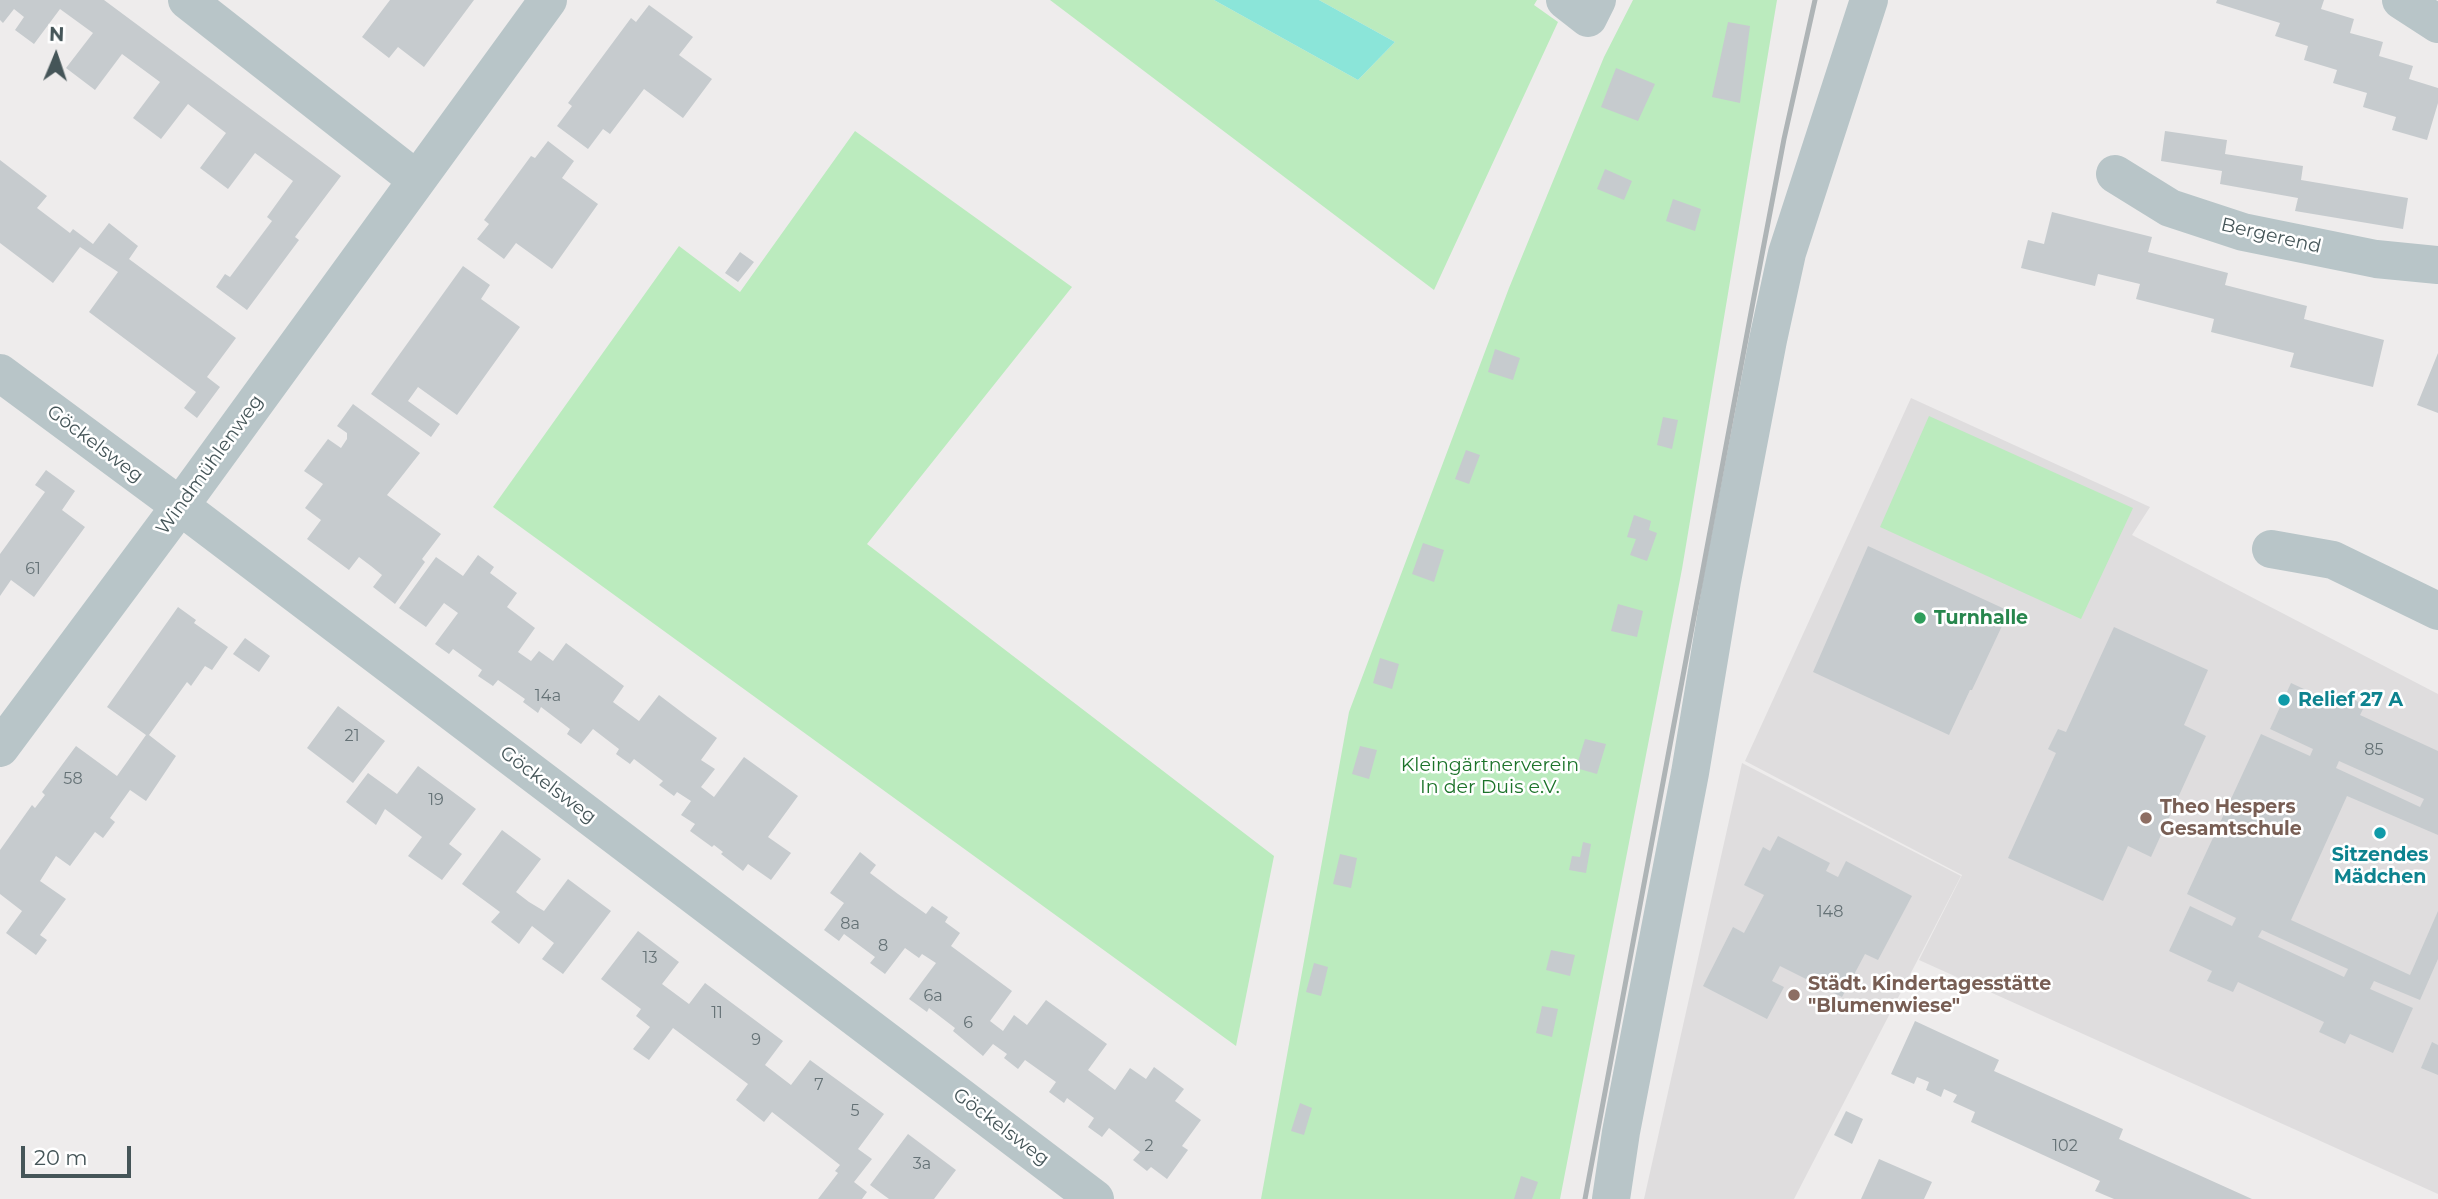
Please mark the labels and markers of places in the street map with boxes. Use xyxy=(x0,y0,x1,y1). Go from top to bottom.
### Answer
place label: Turnhalle xyxy=(1934,607,2028,629)
marker: Turnhalle xyxy=(1912,610,1928,626)
place label: Relief 27 A xyxy=(2298,689,2403,711)
marker: Relief 27 A xyxy=(2276,692,2292,708)
place label: Theo Hespers Gesamtschule xyxy=(2160,796,2302,840)
marker: Theo Hespers Gesamtschule xyxy=(2138,810,2154,826)
marker: Sitzendes Mädchen xyxy=(2372,825,2388,841)
place label: Sitzendes Mädchen xyxy=(2332,844,2428,888)
place label: Städt. Kindertagesstätte "Blumenwiese" xyxy=(1808,973,2051,1017)
marker: Städt. Kindertagesstätte "Blumenwiese" xyxy=(1786,987,1802,1003)

